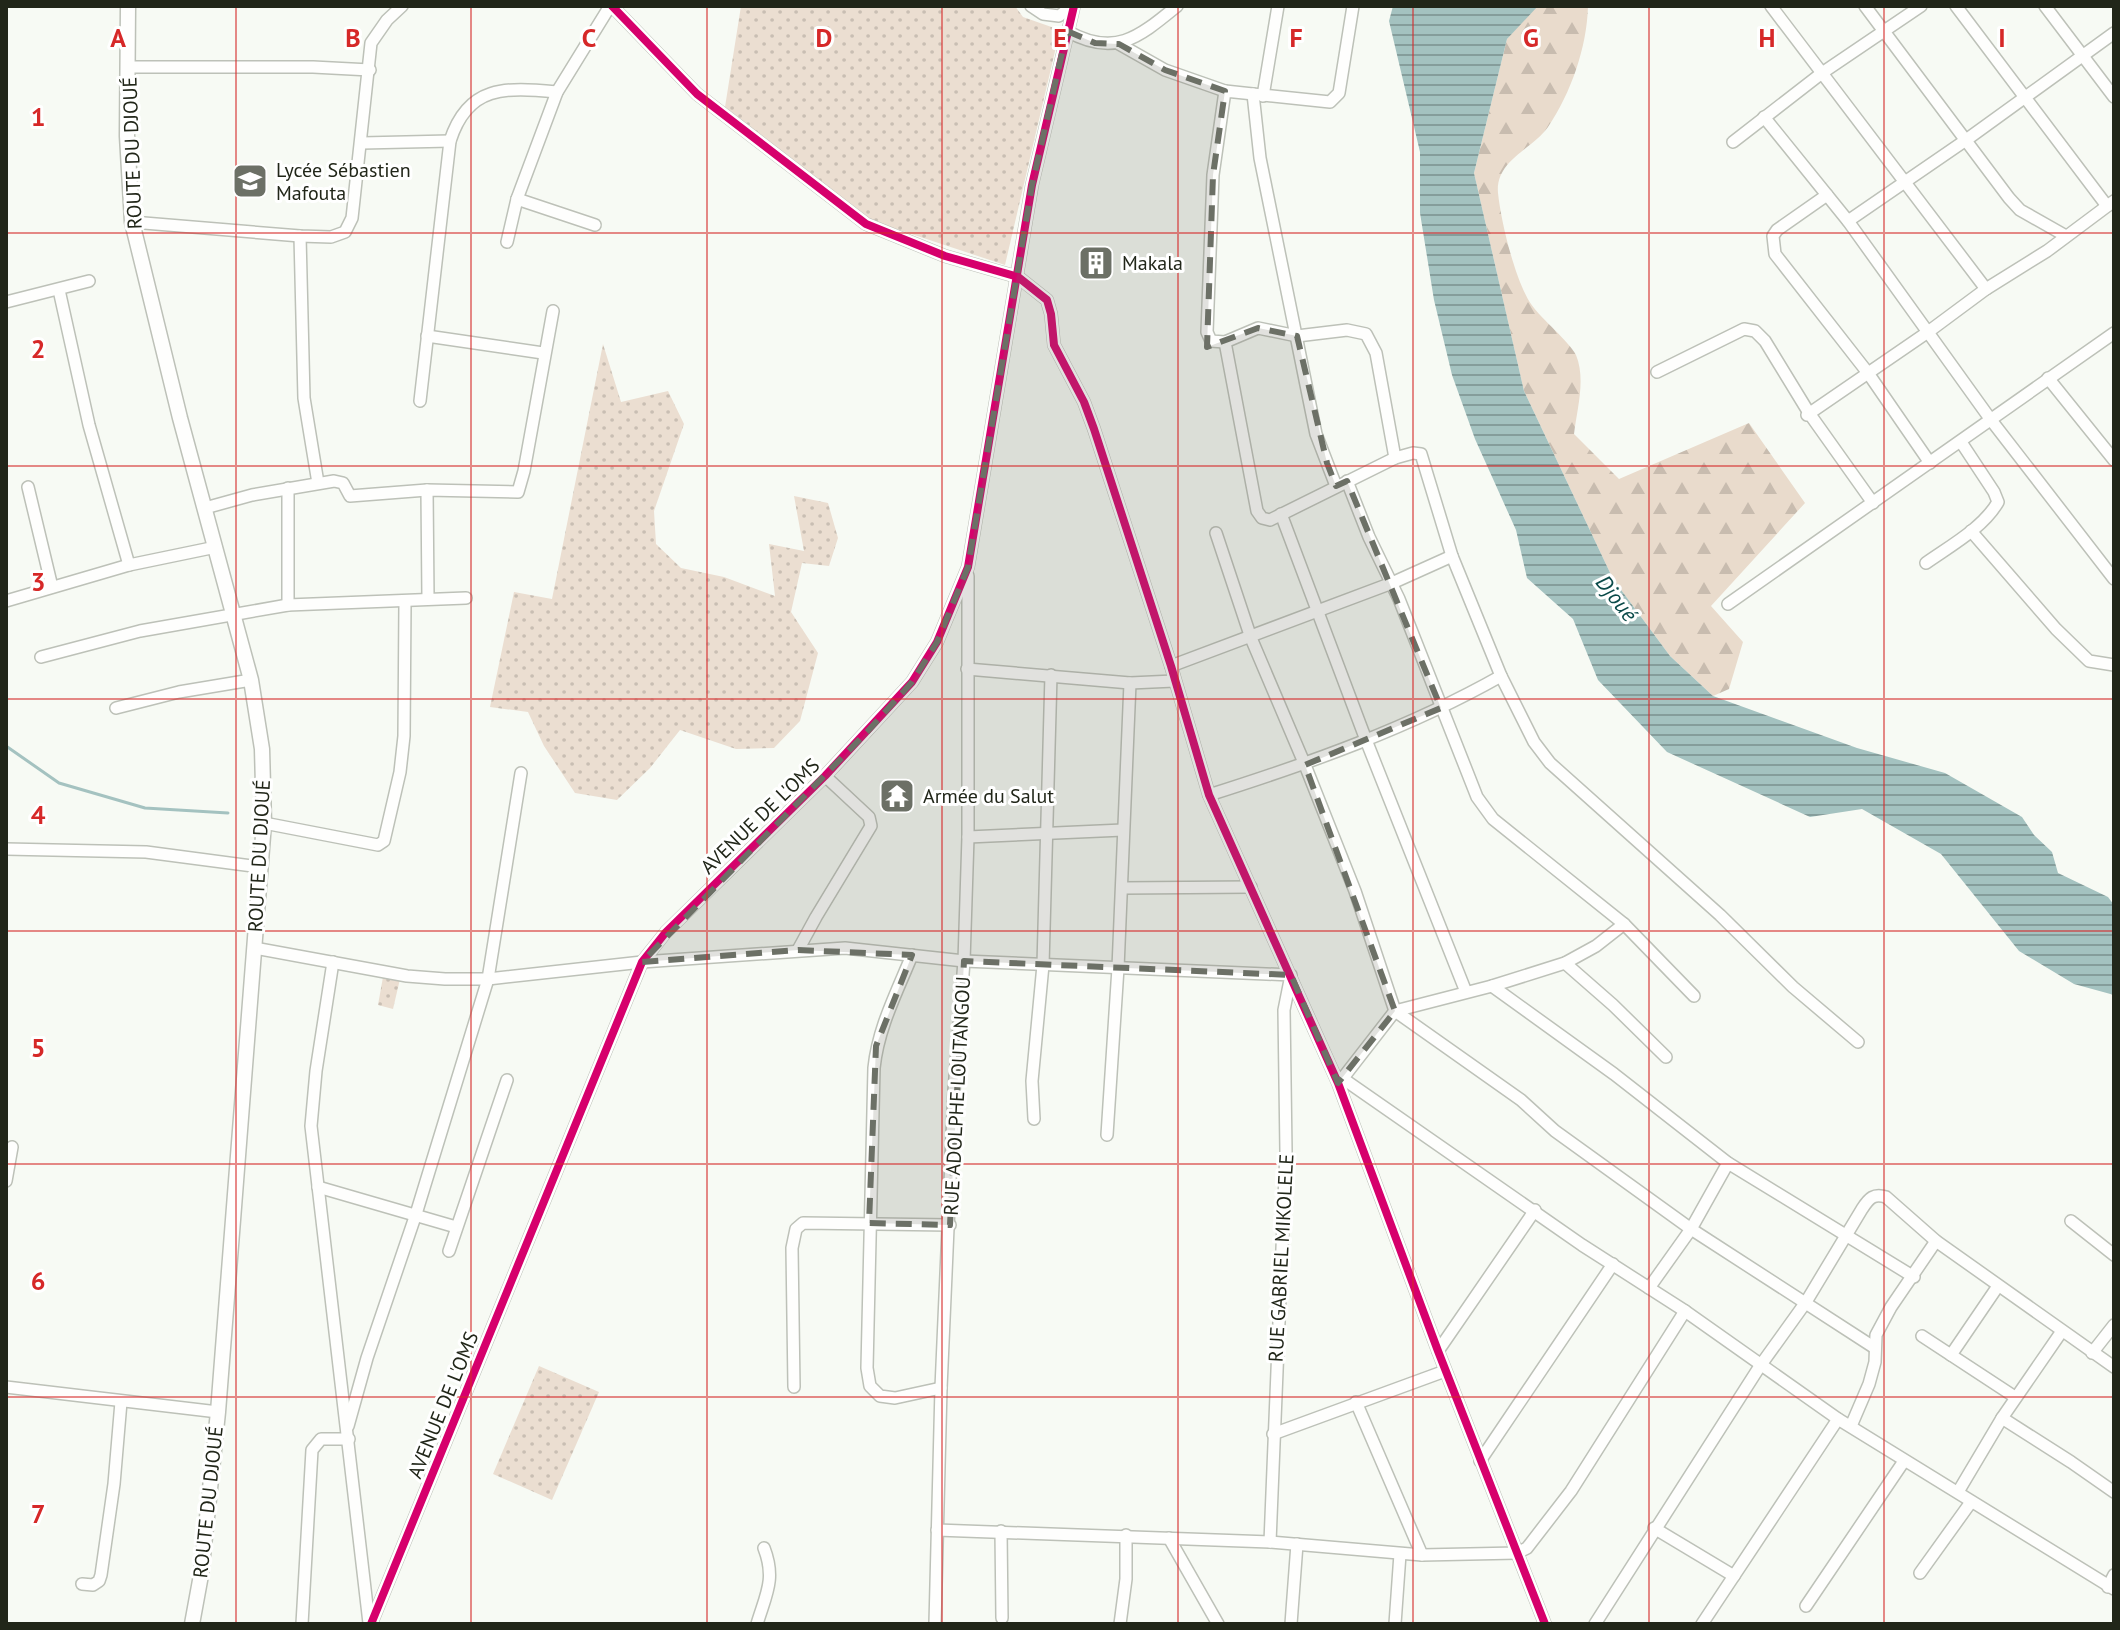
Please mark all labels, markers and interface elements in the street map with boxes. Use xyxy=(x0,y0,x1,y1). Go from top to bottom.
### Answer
text: A xyxy=(110,21,126,54)
text: B xyxy=(345,21,361,54)
text: C xyxy=(582,21,596,54)
text: D xyxy=(816,21,832,54)
text: E xyxy=(1053,21,1067,54)
text: F xyxy=(1289,21,1303,54)
text: G xyxy=(1523,21,1539,54)
text: H xyxy=(1759,21,1775,54)
text: I xyxy=(1998,21,2006,54)
street label: ROUTE DU DJOUÉ xyxy=(116,76,148,230)
text: 1 xyxy=(31,100,45,133)
place label: Lycée Sébastien Mafouta xyxy=(276,157,411,206)
school or university icon: Lycée Sébastien Mafouta xyxy=(231,162,269,200)
building icon: Makala xyxy=(1077,244,1115,282)
place label: Makala xyxy=(1122,250,1183,276)
text: 2 xyxy=(31,332,45,365)
text: 3 xyxy=(31,565,45,598)
water label: Djoué xyxy=(1590,569,1644,628)
street label: AVENUE DE L'OMS xyxy=(695,752,825,880)
temple icon: Armée du Salut xyxy=(878,777,916,815)
street label: ROUTE DU DJOUÉ xyxy=(242,779,276,933)
place label: Armée du Salut xyxy=(923,783,1054,809)
text: 4 xyxy=(31,798,46,831)
street label: RUE ADOLPHE LOUTANGOU xyxy=(938,976,976,1216)
text: 5 xyxy=(31,1031,45,1064)
street label: RUE GABRIEL MIKOLELE xyxy=(1263,1153,1299,1363)
text: 6 xyxy=(31,1264,45,1297)
street label: AVENUE DE L'OMS xyxy=(402,1328,484,1482)
street label: ROUTE DU DJOUÉ xyxy=(187,1425,229,1579)
text: 7 xyxy=(31,1497,45,1530)

